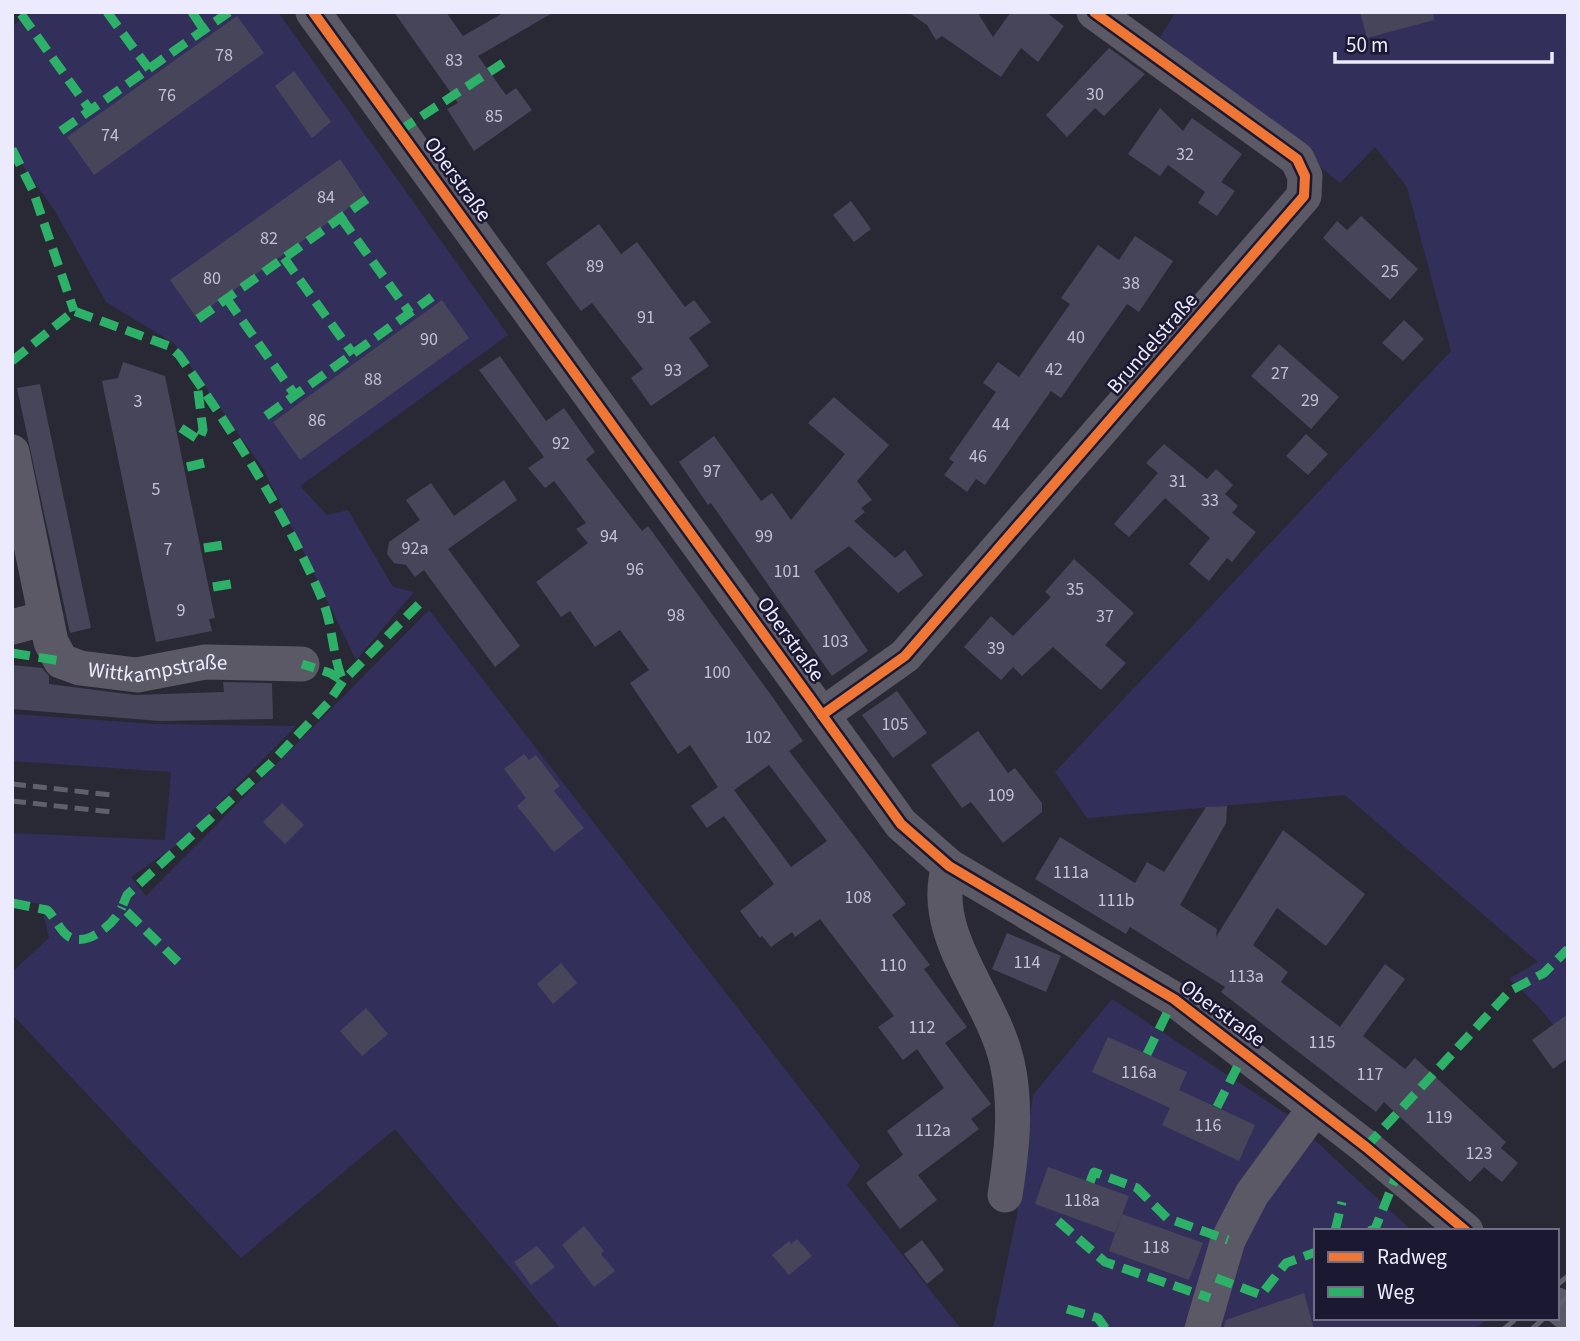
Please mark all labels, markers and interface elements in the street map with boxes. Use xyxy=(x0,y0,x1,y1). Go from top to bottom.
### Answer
scale bar xyxy=(1335,21,1552,65)
text: 50 m xyxy=(1346,30,1388,60)
house number: 78 xyxy=(215,43,233,68)
house number: 83 xyxy=(445,48,463,73)
house number: 30 xyxy=(1086,82,1104,107)
house number: 76 xyxy=(158,83,176,108)
house number: 85 xyxy=(485,104,503,129)
house number: 74 xyxy=(101,123,119,148)
street label: Oberstraße xyxy=(417,130,499,228)
house number: 32 xyxy=(1176,142,1194,167)
house number: 84 xyxy=(317,185,335,210)
house number: 82 xyxy=(260,226,278,251)
house number: 89 xyxy=(586,254,604,279)
house number: 25 xyxy=(1381,259,1399,284)
house number: 80 xyxy=(203,266,221,291)
house number: 38 xyxy=(1122,271,1140,296)
street label: Brundelstraße xyxy=(1100,286,1204,400)
house number: 91 xyxy=(637,305,655,330)
house number: 40 xyxy=(1067,325,1085,350)
house number: 90 xyxy=(420,327,438,352)
house number: 42 xyxy=(1045,357,1063,382)
house number: 93 xyxy=(664,358,682,383)
house number: 27 xyxy=(1271,361,1289,386)
house number: 88 xyxy=(364,367,382,392)
house number: 29 xyxy=(1301,388,1319,413)
house number: 3 xyxy=(134,389,143,414)
house number: 86 xyxy=(308,408,326,433)
house number: 44 xyxy=(992,412,1010,437)
house number: 92 xyxy=(552,431,570,456)
house number: 46 xyxy=(969,444,987,469)
house number: 97 xyxy=(703,459,721,484)
house number: 31 xyxy=(1169,469,1187,494)
house number: 5 xyxy=(152,477,161,502)
house number: 33 xyxy=(1201,488,1219,513)
house number: 94 xyxy=(600,524,618,549)
house number: 99 xyxy=(755,524,773,549)
house number: 92a xyxy=(402,536,428,561)
house number: 7 xyxy=(164,537,173,562)
house number: 96 xyxy=(626,557,644,582)
house number: 101 xyxy=(774,559,800,584)
house number: 35 xyxy=(1066,577,1084,602)
street label: Oberstraße xyxy=(750,590,832,688)
house number: 9 xyxy=(177,598,186,623)
house number: 98 xyxy=(667,603,685,628)
house number: 37 xyxy=(1096,604,1114,629)
house number: 103 xyxy=(822,629,848,654)
house number: 39 xyxy=(987,636,1005,661)
street label: Wittkampstraße xyxy=(86,647,228,690)
house number: 100 xyxy=(704,660,730,685)
house number: 105 xyxy=(882,712,908,737)
house number: 102 xyxy=(745,725,771,750)
house number: 109 xyxy=(988,783,1014,808)
house number: 111a xyxy=(1053,860,1089,885)
house number: 108 xyxy=(845,885,871,910)
house number: 111b xyxy=(1098,888,1134,913)
house number: 114 xyxy=(1014,950,1040,975)
house number: 110 xyxy=(880,953,906,978)
house number: 113a xyxy=(1228,964,1264,989)
street label: Oberstraße xyxy=(1174,972,1272,1054)
house number: 112 xyxy=(909,1015,935,1040)
house number: 115 xyxy=(1309,1030,1335,1055)
house number: 116a xyxy=(1121,1060,1157,1085)
house number: 117 xyxy=(1357,1062,1383,1087)
house number: 119 xyxy=(1426,1105,1452,1130)
house number: 116 xyxy=(1195,1113,1221,1138)
house number: 112a xyxy=(915,1118,951,1143)
house number: 123 xyxy=(1466,1141,1492,1166)
house number: 118a xyxy=(1064,1188,1100,1213)
legend xyxy=(1314,1229,1559,1320)
house number: 118 xyxy=(1143,1235,1169,1260)
text: Radweg xyxy=(1377,1242,1447,1272)
text: Weg xyxy=(1377,1277,1415,1307)

